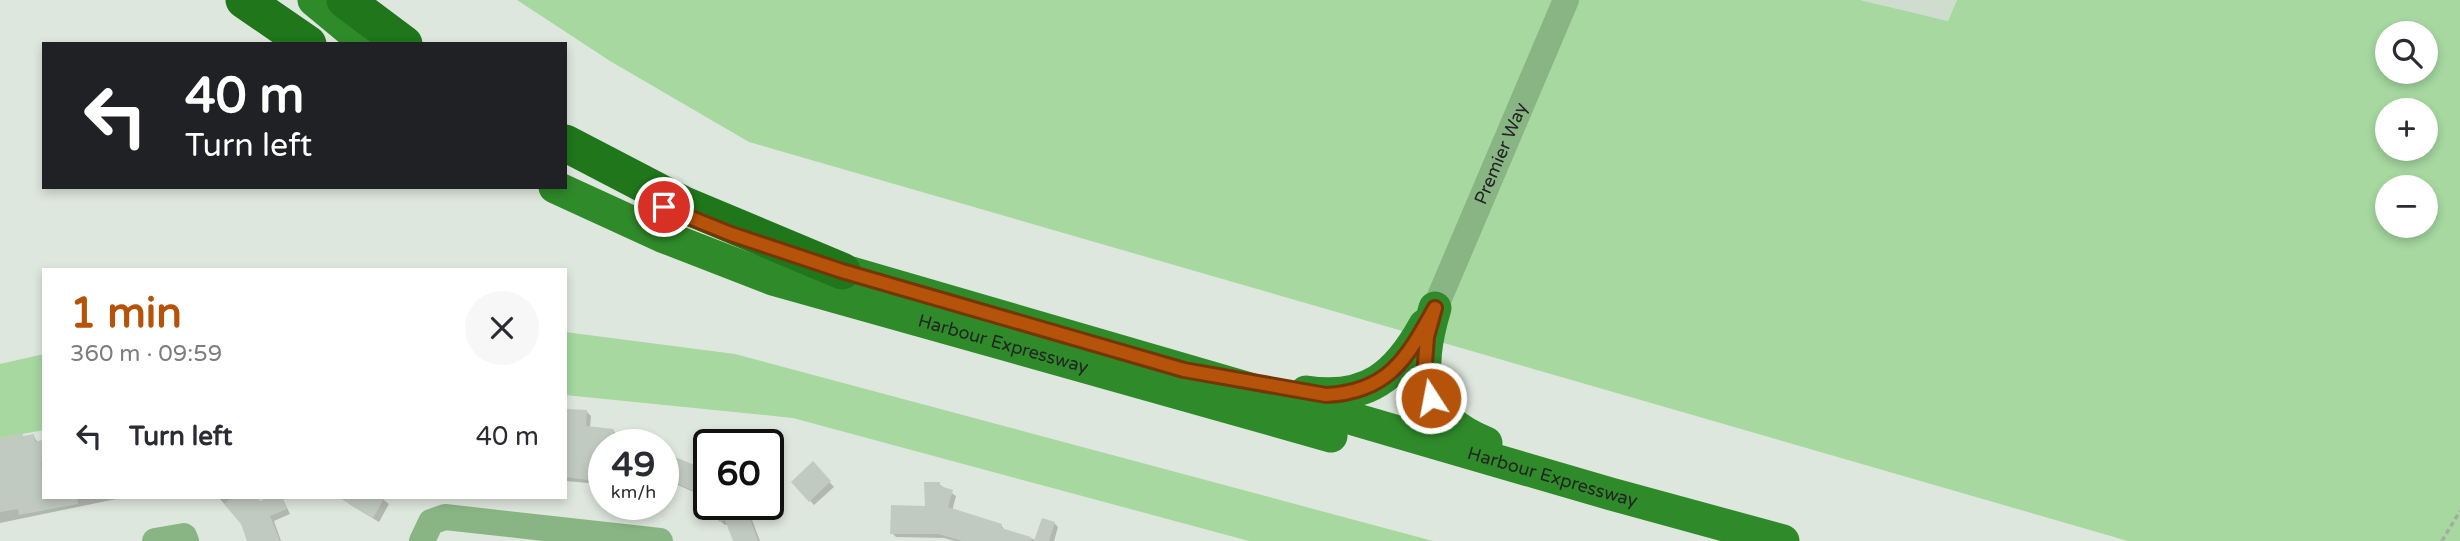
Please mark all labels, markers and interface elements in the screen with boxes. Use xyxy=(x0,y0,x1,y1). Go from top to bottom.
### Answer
map controls xyxy=(2375,21,2438,238)
button: search xyxy=(2375,21,2438,84)
text: 40 m xyxy=(185,67,304,126)
icon: left xyxy=(70,70,161,161)
button: + xyxy=(2375,98,2438,161)
street label: Premier Way xyxy=(1469,99,1532,208)
text: Turn left xyxy=(185,127,312,165)
button: − xyxy=(2375,175,2438,238)
pin xyxy=(634,177,694,237)
icon: arrive xyxy=(645,188,683,226)
text: 1 min xyxy=(70,288,182,339)
button: close xyxy=(465,291,539,365)
street label: Harbour Expressway xyxy=(916,309,1091,378)
text: 360 m · 09:59 xyxy=(70,340,222,368)
position arrow xyxy=(1394,361,1468,435)
icon: left xyxy=(70,417,108,455)
text: Turn left xyxy=(129,421,232,452)
text: 40 m xyxy=(476,421,539,452)
speed limit sign: 60 xyxy=(693,429,784,520)
street label: Harbour Expressway xyxy=(1465,442,1640,512)
text: 49 xyxy=(612,444,655,486)
text: km/h xyxy=(611,481,656,503)

